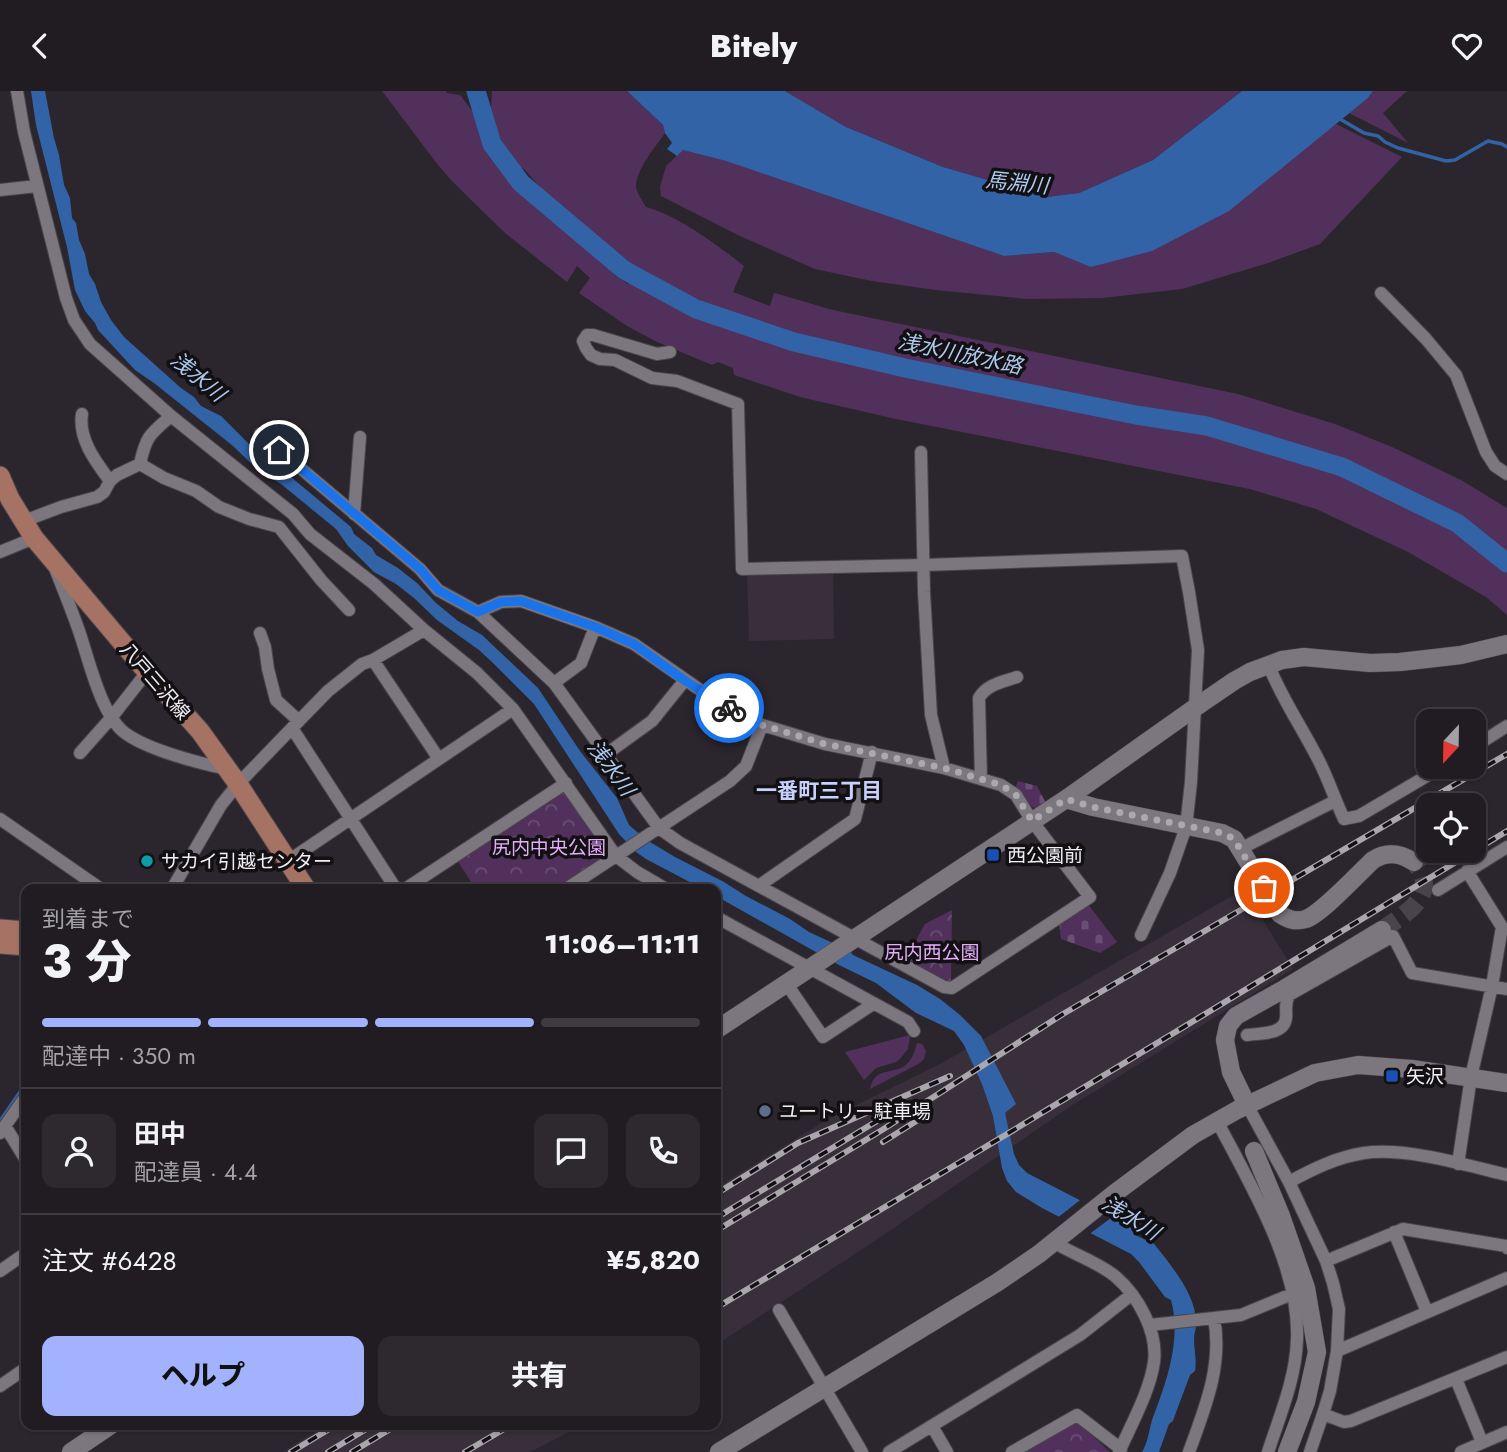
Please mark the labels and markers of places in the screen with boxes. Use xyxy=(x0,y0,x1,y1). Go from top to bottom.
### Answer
pin xyxy=(249,420,309,480)
place label: 西公園前 xyxy=(1007,842,1083,869)
marker: 西公園前 xyxy=(985,847,1001,863)
place label: サカイ引越センター xyxy=(161,848,332,875)
marker: サカイ引越センター xyxy=(139,853,155,869)
pin xyxy=(1234,858,1294,918)
place label: 矢沢 xyxy=(1406,1063,1444,1090)
marker: 矢沢 xyxy=(1384,1068,1400,1084)
place label: ユートリー駐車場 xyxy=(779,1098,931,1125)
marker: ユートリー駐車場 xyxy=(757,1103,773,1119)

